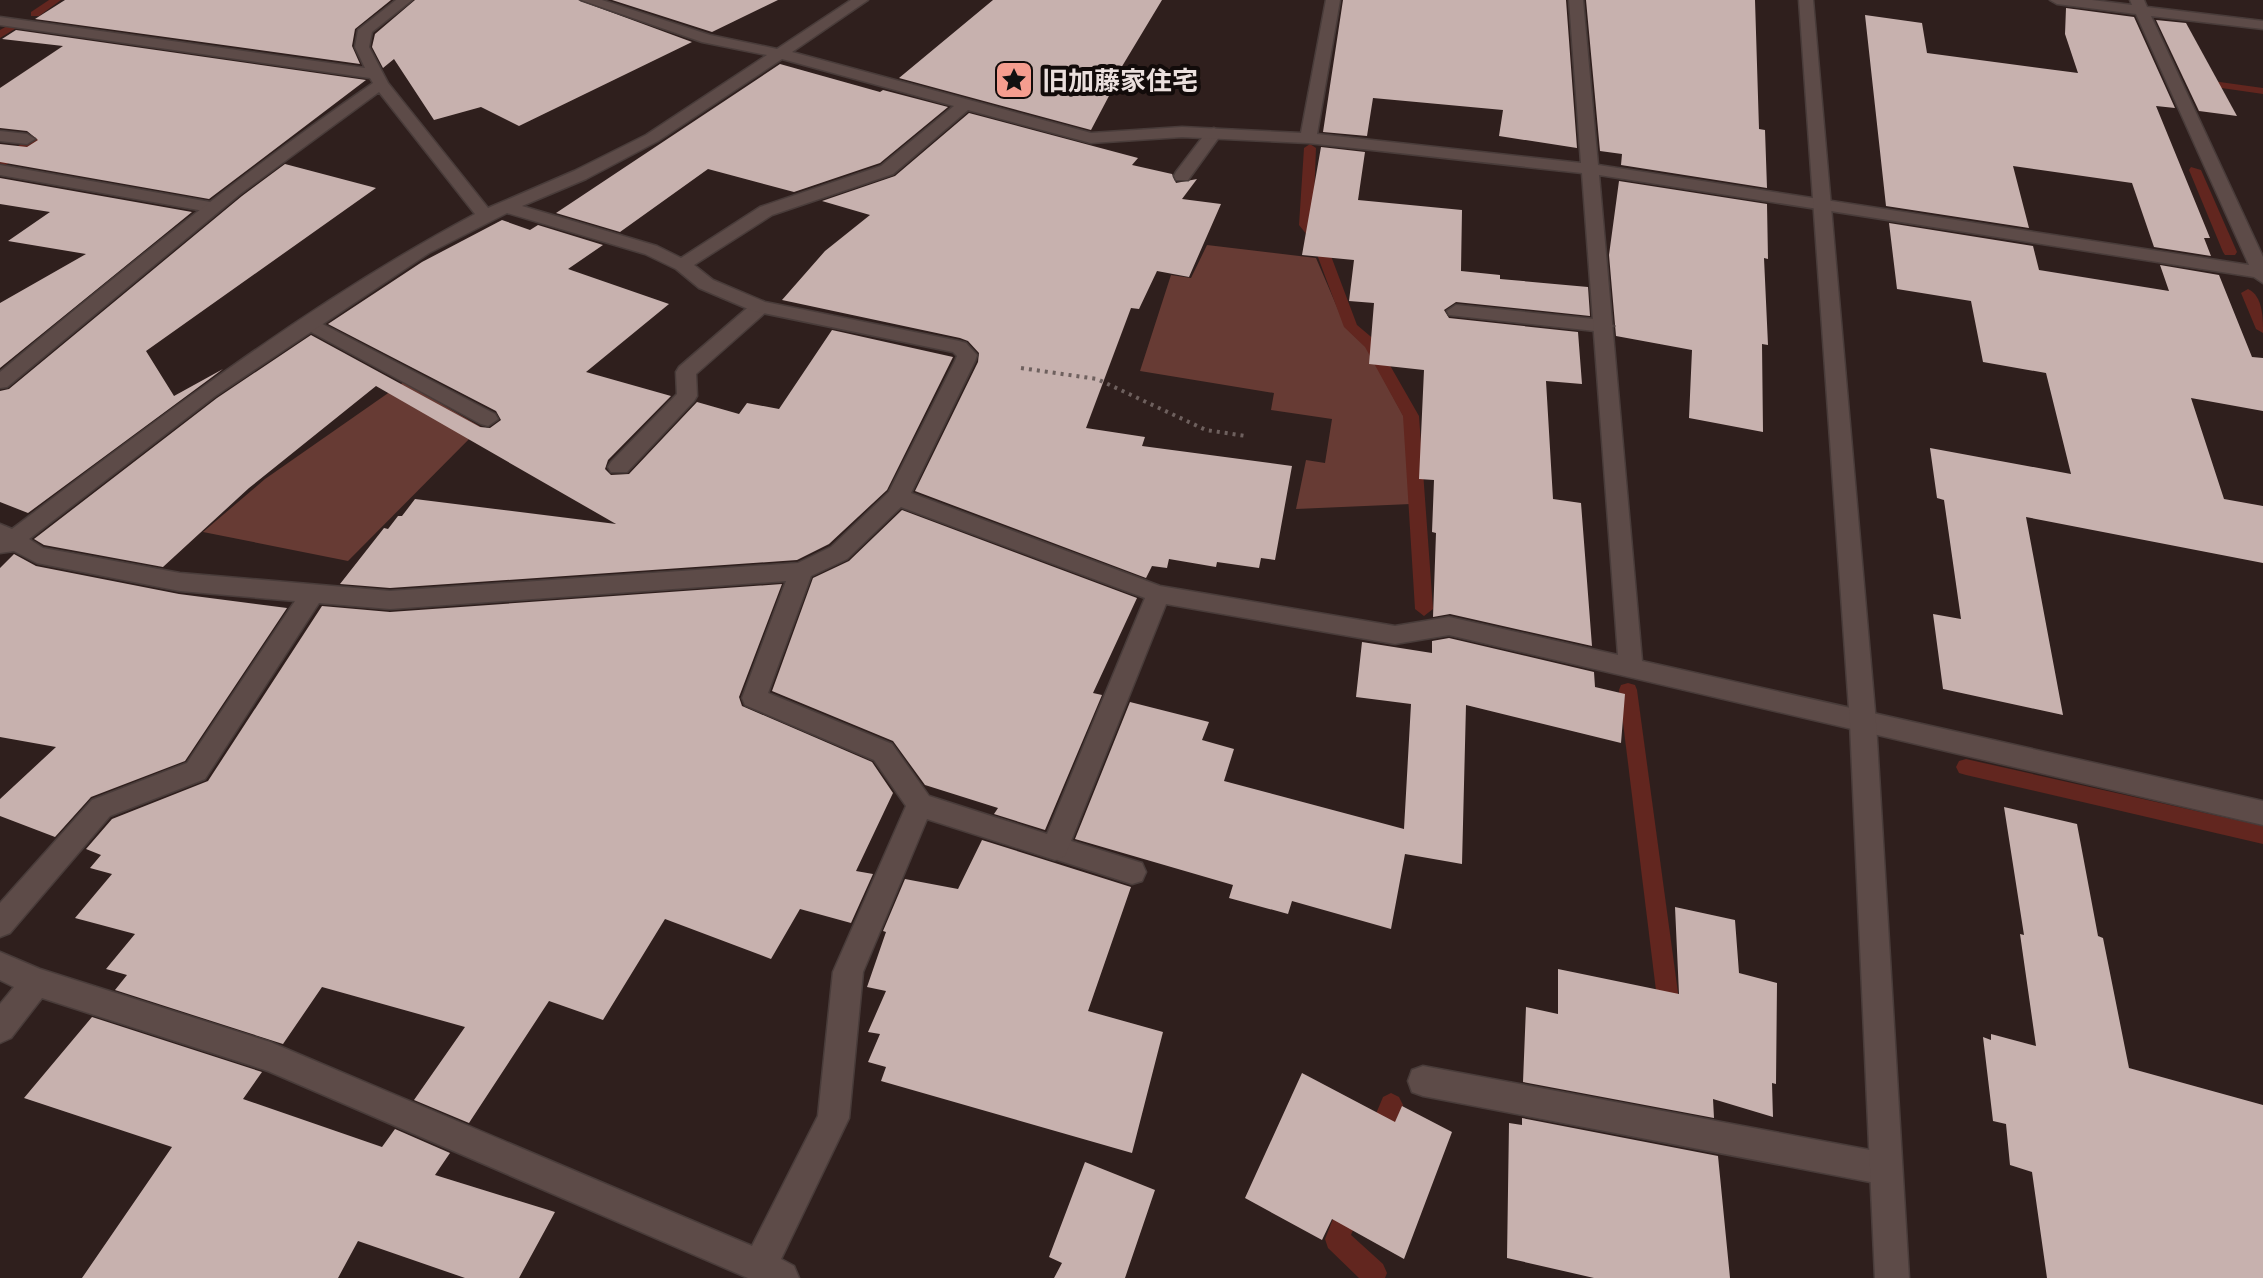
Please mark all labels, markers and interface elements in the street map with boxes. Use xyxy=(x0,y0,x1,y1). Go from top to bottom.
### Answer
place icon: 旧加藤家住宅 xyxy=(993,59,1035,101)
place label: 旧加藤家住宅 xyxy=(1042,64,1198,97)

